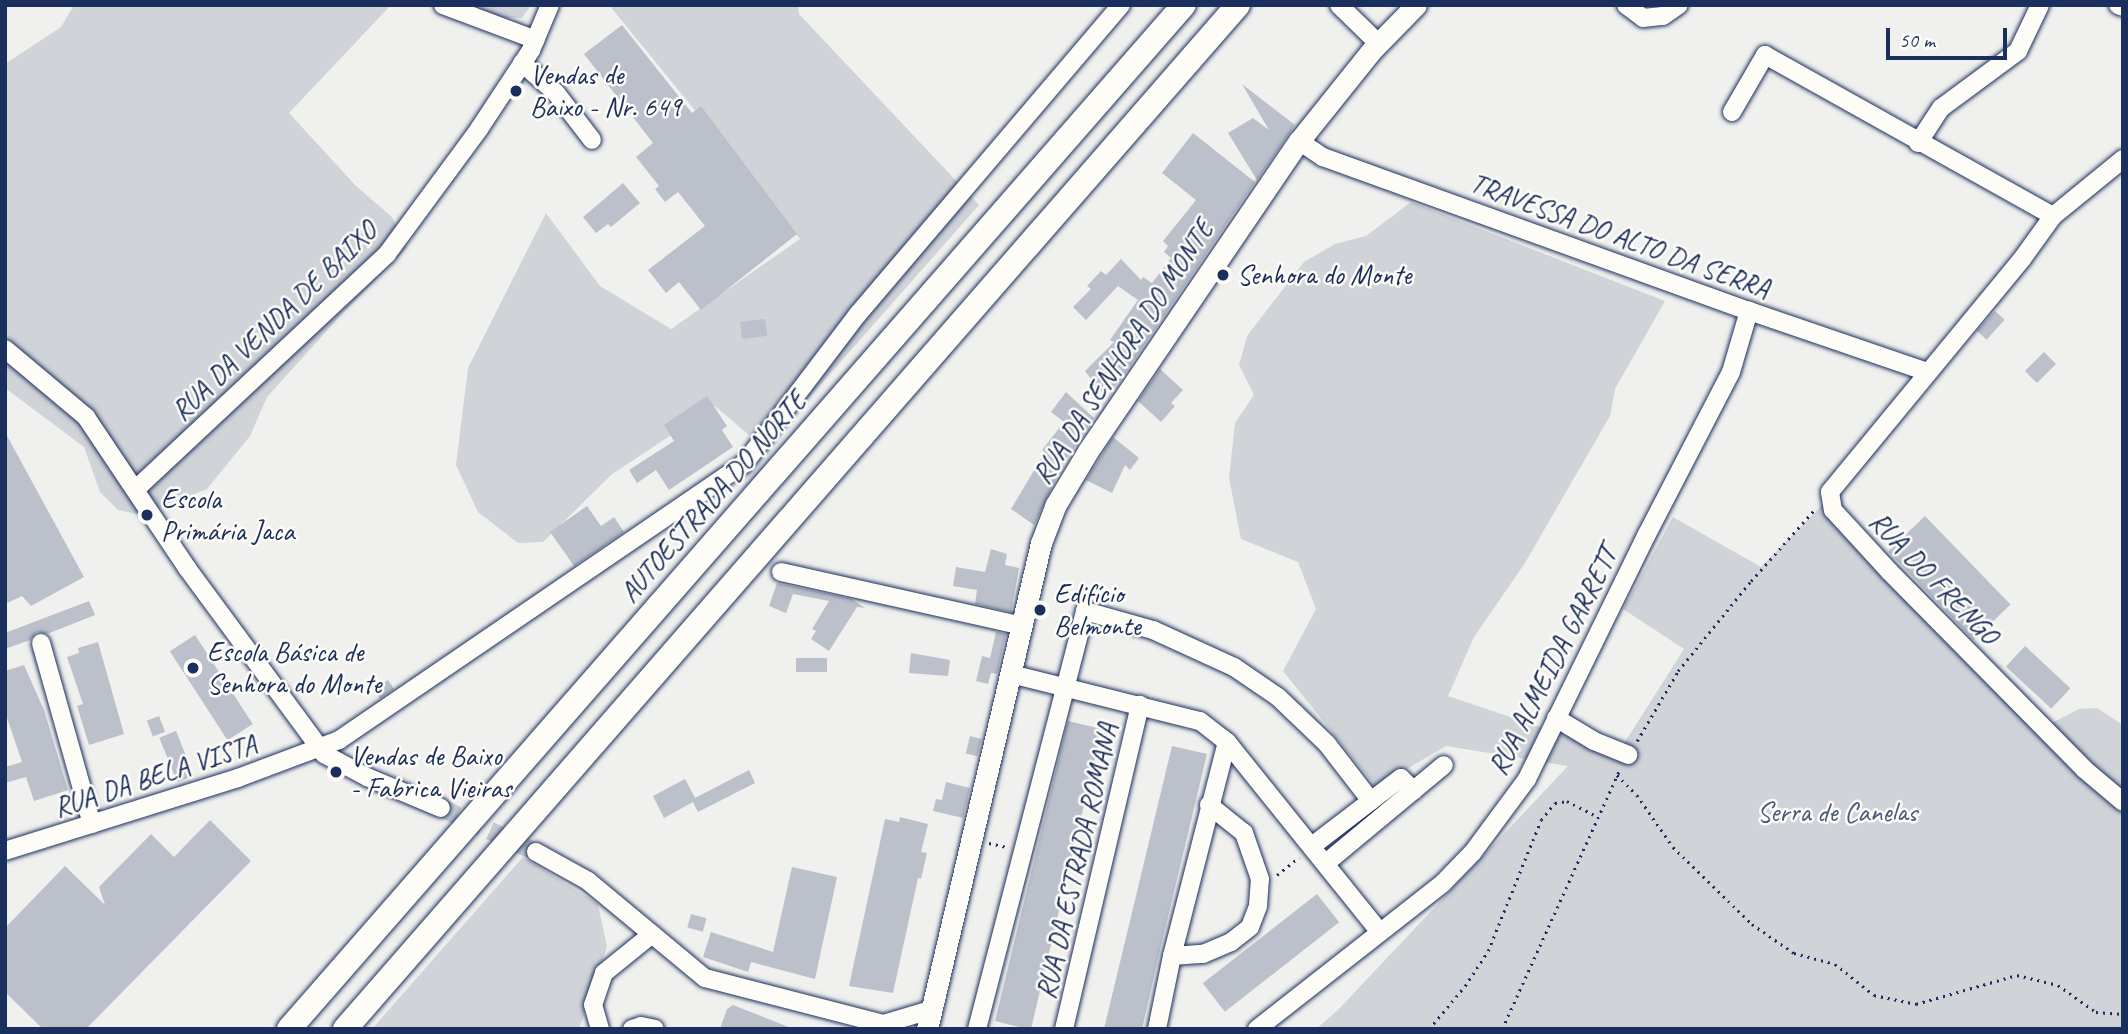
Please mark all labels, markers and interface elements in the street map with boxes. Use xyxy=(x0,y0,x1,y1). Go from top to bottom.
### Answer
scale bar xyxy=(1890,14,2011,58)
text: 50 m xyxy=(1899,27,1935,53)
place label: Vendas de Baixo - Nr. 649 xyxy=(530,58,681,124)
marker: Vendas de Baixo - Nr. 649 xyxy=(508,83,524,99)
street label: TRAVESSA DO ALTO DA SERRA xyxy=(1466,166,1774,306)
street label: RUA DA SENHORA DO MONTE xyxy=(1025,213,1221,491)
street label: RUA DA VENDA DE BAIXO xyxy=(165,215,383,427)
place label: Senhora do Monte xyxy=(1237,258,1411,292)
marker: Senhora do Monte xyxy=(1215,267,1231,283)
street label: AUTOESTRADA DO NORTE xyxy=(612,385,814,609)
place label: Escola Primária Jaca xyxy=(161,482,294,548)
street label: RUA DO FRENGO xyxy=(1863,505,2005,651)
marker: Escola Primária Jaca xyxy=(139,507,155,523)
street label: RUA ALMEIDA GARRETT xyxy=(1481,541,1625,781)
place label: Edifício Belmonte xyxy=(1054,577,1141,643)
marker: Edifício Belmonte xyxy=(1032,602,1048,618)
place label: Escola Básica de Senhora do Monte xyxy=(207,635,381,701)
marker: Escola Básica de Senhora do Monte xyxy=(185,660,201,676)
street label: RUA DA ESTRADA ROMANA xyxy=(1029,720,1125,1002)
street label: RUA DA BELA VISTA xyxy=(49,727,261,825)
place label: Vendas de Baixo - Fabrica Vieiras xyxy=(350,739,511,805)
marker: Vendas de Baixo - Fabrica Vieiras xyxy=(328,764,344,780)
park label: Serra de Canelas xyxy=(1757,795,1917,829)

